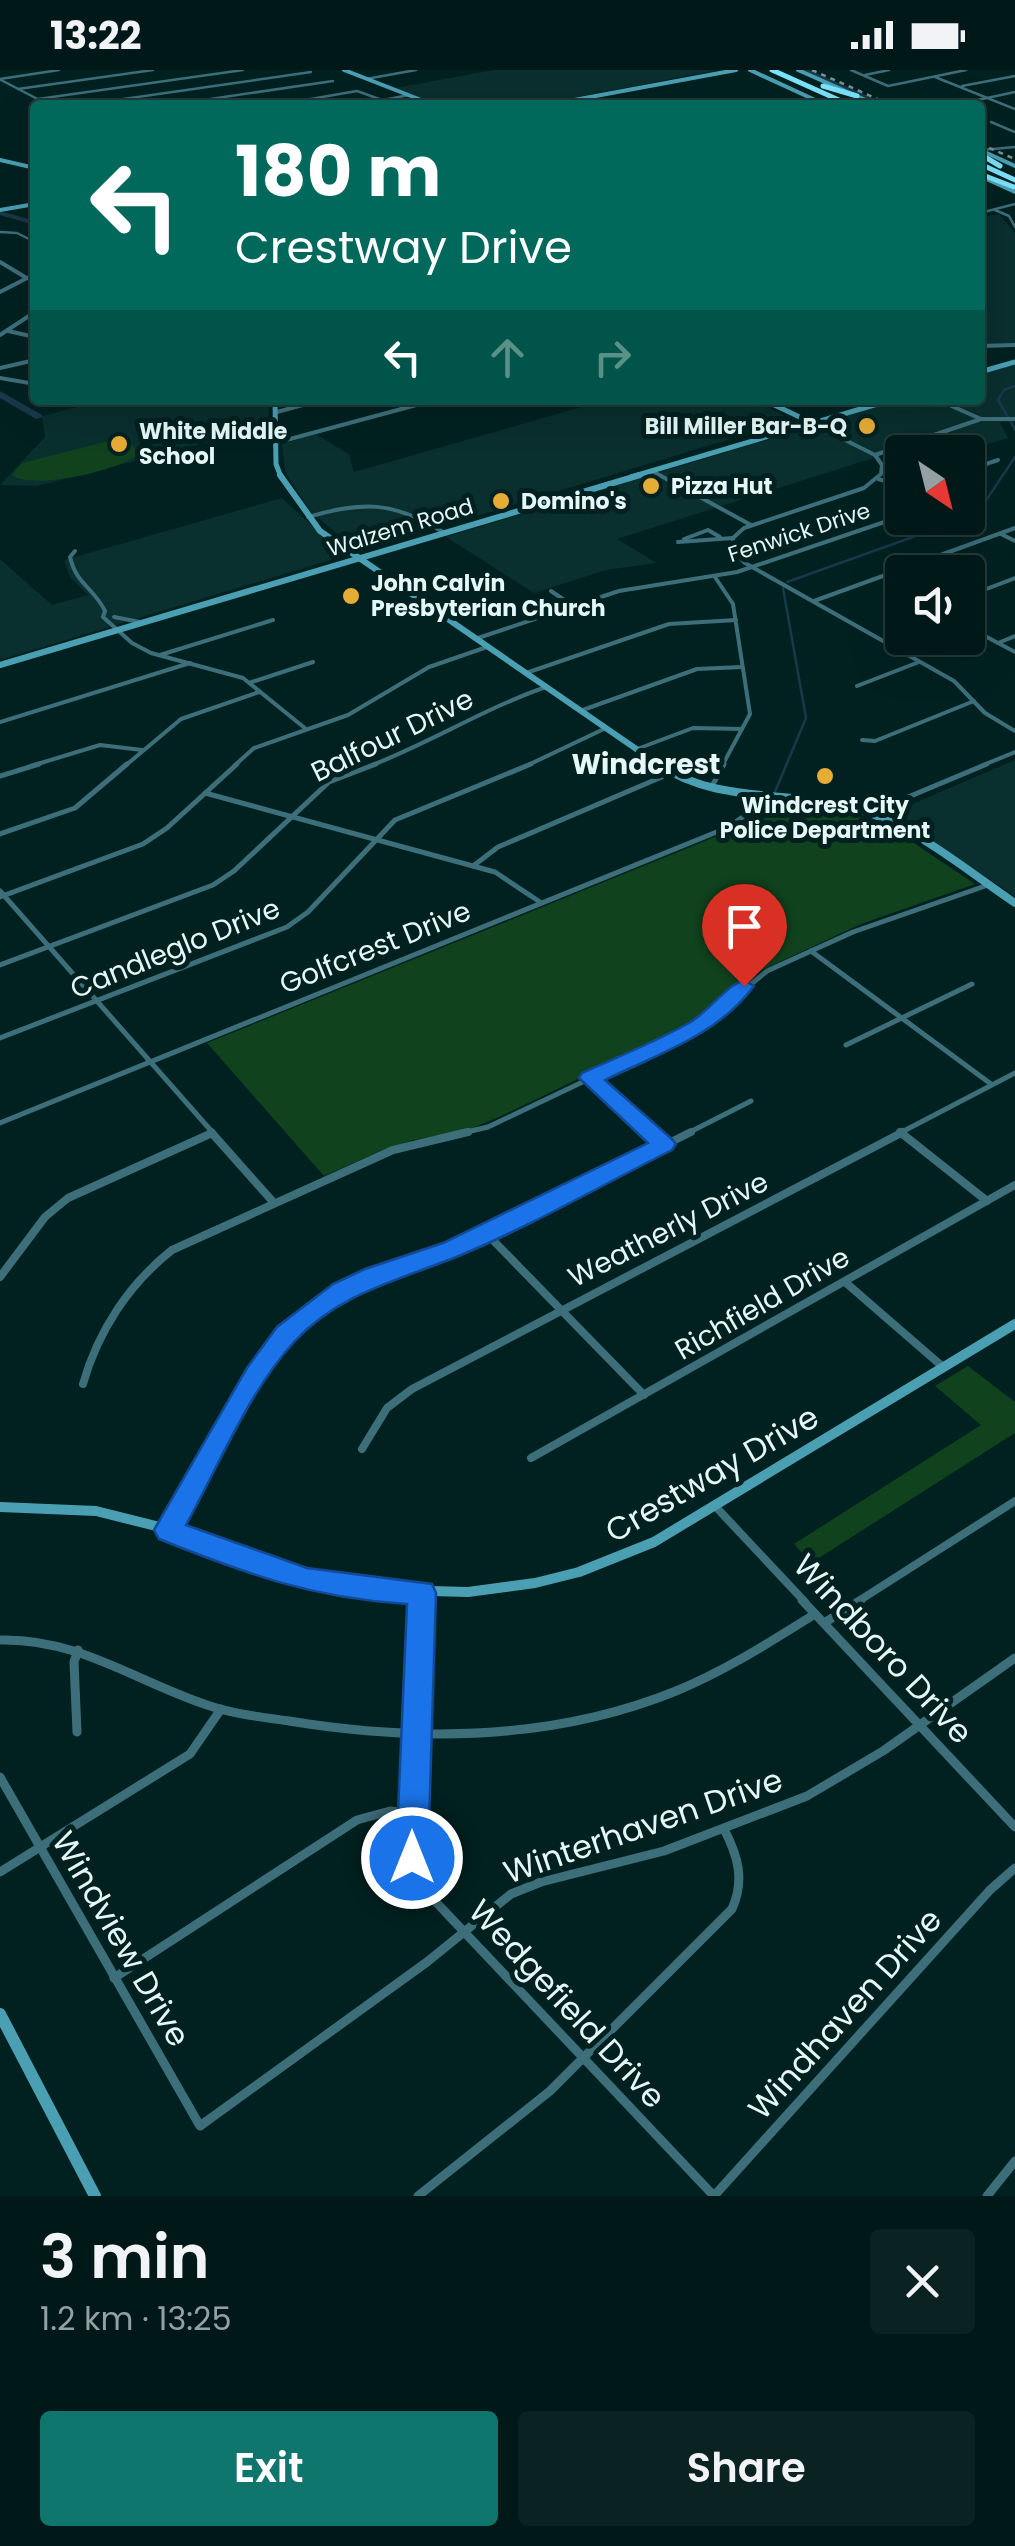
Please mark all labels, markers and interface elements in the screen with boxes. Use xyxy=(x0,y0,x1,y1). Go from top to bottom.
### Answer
text: 13:22 xyxy=(50,9,141,62)
text: 180 m xyxy=(235,122,441,221)
icon: left xyxy=(70,140,200,270)
text: Crestway Drive xyxy=(235,216,572,279)
icon: left xyxy=(375,330,430,385)
icon: ahead xyxy=(480,330,535,385)
icon: right xyxy=(585,330,640,385)
place label: Bill Miller Bar-B-Q xyxy=(645,411,847,442)
marker: Bill Miller Bar-B-Q xyxy=(856,415,878,437)
place label: White Middle School xyxy=(139,416,287,472)
marker: White Middle School xyxy=(108,433,130,455)
north arrow xyxy=(885,435,985,535)
map controls xyxy=(885,435,985,655)
place label: Pizza Hut xyxy=(671,471,773,502)
marker: Pizza Hut xyxy=(640,475,662,497)
place label: Domino's xyxy=(521,486,627,517)
marker: Domino's xyxy=(490,490,512,512)
street label: Walzem Road xyxy=(323,491,477,564)
street label: Fenwick Drive xyxy=(724,495,874,570)
button: sound xyxy=(885,555,985,655)
place label: John Calvin Presbyterian Church xyxy=(371,568,606,624)
marker: John Calvin Presbyterian Church xyxy=(340,585,362,607)
street label: Balfour Drive xyxy=(305,679,480,792)
district label: Windcrest xyxy=(572,745,720,784)
marker: Windcrest City Police Department xyxy=(814,765,836,787)
place label: Windcrest City Police Department xyxy=(720,790,930,846)
pin xyxy=(702,884,787,987)
street label: Candleglo Drive xyxy=(64,889,286,1008)
street label: Golfcrest Drive xyxy=(274,891,477,1004)
icon: arrive xyxy=(717,899,772,954)
street label: Weatherly Drive xyxy=(561,1162,775,1297)
street label: Richfield Drive xyxy=(668,1238,857,1369)
street label: Crestway Drive xyxy=(597,1394,827,1553)
street label: Windboro Drive xyxy=(784,1544,983,1753)
street label: Winterhaven Drive xyxy=(497,1757,788,1894)
position arrow xyxy=(360,1806,464,1910)
street label: Windview Drive xyxy=(41,1823,201,2055)
street label: Wedgefield Drive xyxy=(459,1889,676,2118)
street label: Windhaven Drive xyxy=(737,1898,952,2129)
text: 3 min xyxy=(40,2215,209,2299)
button: close xyxy=(870,2229,975,2334)
text: 1.2 km · 13:25 xyxy=(40,2296,232,2341)
button: Exit xyxy=(40,2411,498,2526)
button: Share xyxy=(518,2411,975,2526)

